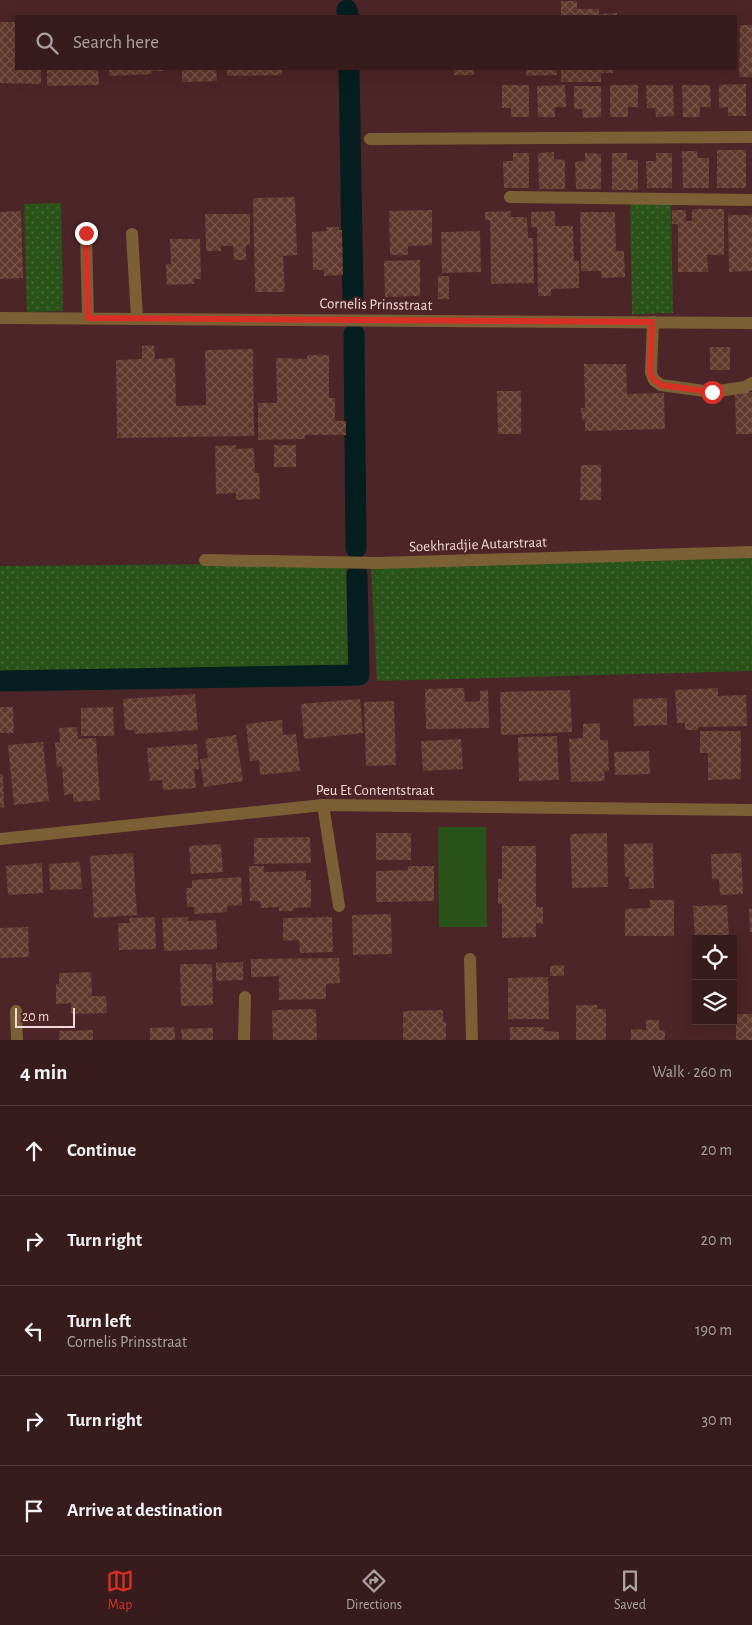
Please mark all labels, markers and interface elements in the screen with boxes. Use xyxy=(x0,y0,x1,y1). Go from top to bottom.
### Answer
search box xyxy=(15,15,737,70)
icon: search xyxy=(33,29,61,57)
text: Search here xyxy=(73,33,159,52)
route end xyxy=(75,222,98,245)
street label: Cornelis Prinsstraat xyxy=(320,296,433,313)
route start xyxy=(701,381,724,404)
street label: Soekhradjie Autarstraat xyxy=(409,535,547,554)
street label: Peu Et Contentstraat xyxy=(316,783,434,798)
map controls xyxy=(692,935,737,1025)
button: locate xyxy=(692,935,737,980)
button: layers xyxy=(692,980,737,1025)
scale bar xyxy=(15,1005,75,1028)
text: 20 m xyxy=(22,1010,49,1024)
text: 4 min xyxy=(20,1062,67,1083)
text: Walk · 260 m xyxy=(652,1064,732,1080)
icon: ahead xyxy=(20,1137,48,1165)
text: Continue xyxy=(67,1141,136,1160)
text: 20 m xyxy=(701,1142,732,1158)
icon: right xyxy=(20,1227,48,1255)
text: Turn right xyxy=(67,1231,142,1250)
text: 20 m xyxy=(701,1232,732,1248)
text: Turn left xyxy=(67,1312,131,1331)
icon: left xyxy=(20,1317,48,1345)
text: 190 m xyxy=(695,1322,732,1338)
text: Cornelis Prinsstraat xyxy=(67,1334,187,1350)
icon: right xyxy=(20,1407,48,1435)
text: Turn right xyxy=(67,1411,142,1430)
text: 30 m xyxy=(702,1412,732,1428)
icon: arrive xyxy=(20,1497,48,1525)
text: Arrive at destination xyxy=(67,1501,223,1520)
tab: Map xyxy=(106,1567,134,1614)
tab: Directions xyxy=(346,1567,402,1614)
tab: Saved xyxy=(614,1567,646,1614)

